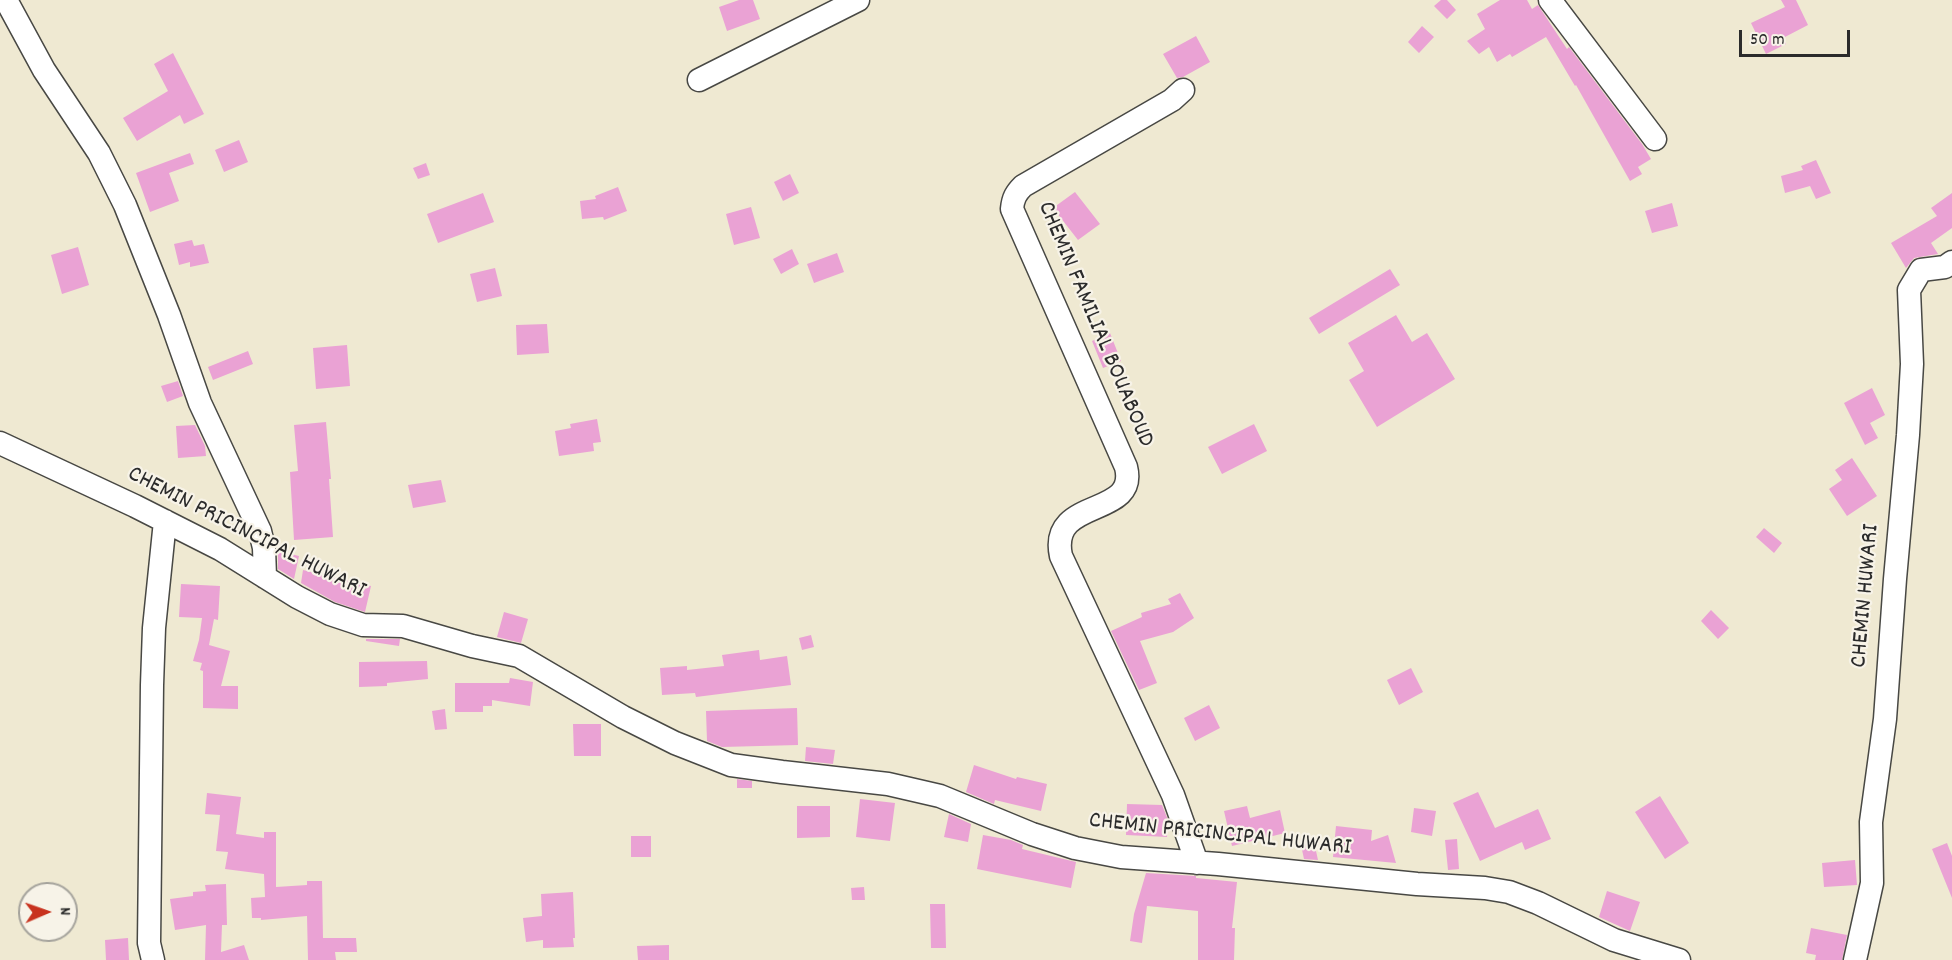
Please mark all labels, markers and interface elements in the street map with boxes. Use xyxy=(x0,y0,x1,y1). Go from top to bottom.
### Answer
scale bar xyxy=(1742,18,1853,56)
text: 50 m xyxy=(1750,28,1785,53)
street label: CHEMIN FAMILIAL BOUABOUD xyxy=(1029,198,1159,452)
street label: CHEMIN PRICINCIPAL HUWARI xyxy=(122,461,370,607)
street label: CHEMIN HUWARI xyxy=(1846,523,1888,669)
street label: CHEMIN PRICINCIPAL HUWARI xyxy=(1087,808,1353,864)
north arrow xyxy=(18,882,78,942)
text: N xyxy=(53,907,76,916)

